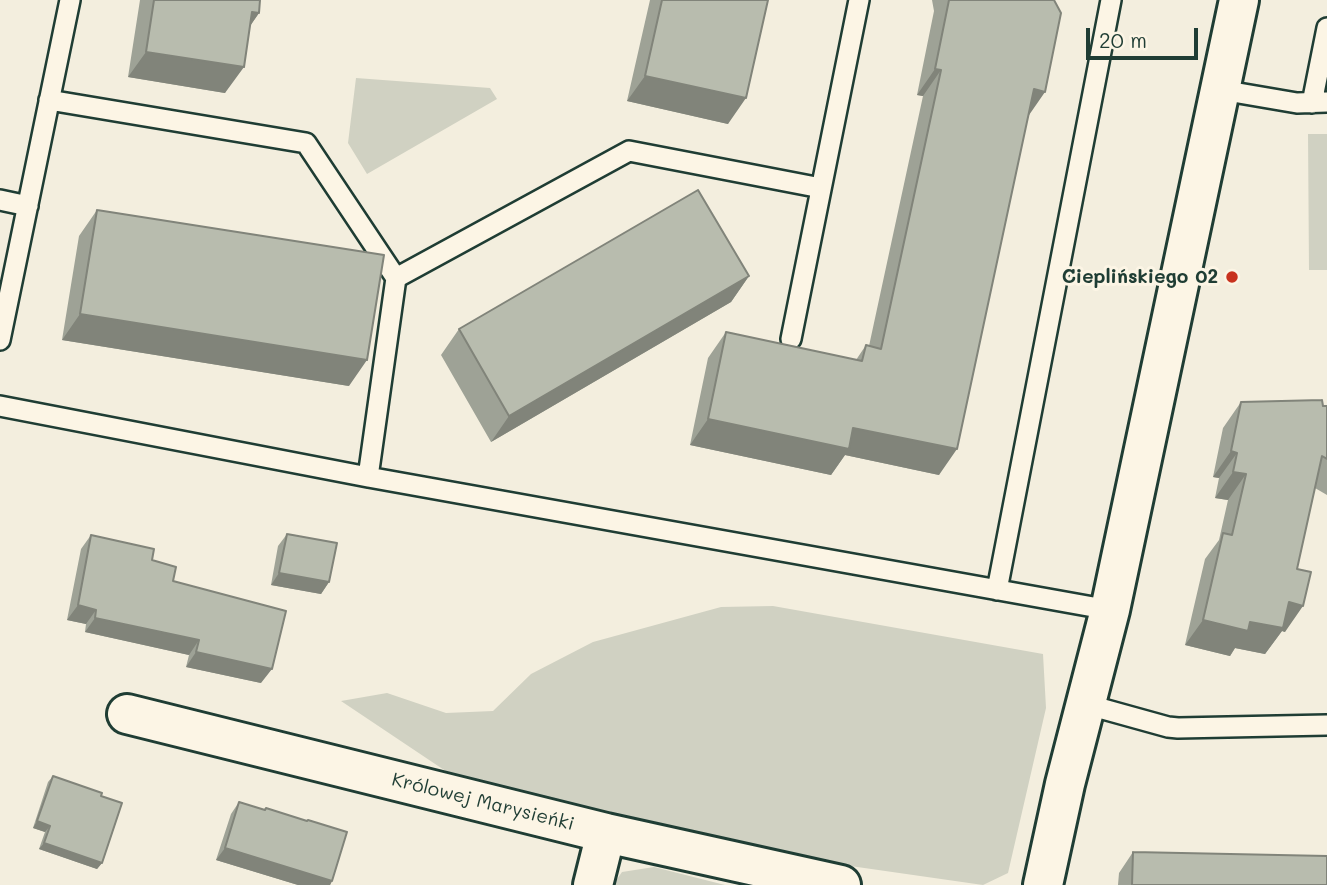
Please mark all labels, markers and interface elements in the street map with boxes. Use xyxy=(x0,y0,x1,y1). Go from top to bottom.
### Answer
scale bar xyxy=(1089,14,1201,58)
text: 20 m xyxy=(1099,26,1147,53)
place label: Cieplińskiego 02 xyxy=(1062,266,1218,288)
marker: Cieplińskiego 02 xyxy=(1224,269,1240,285)
street label: Królowej Marysieńki xyxy=(390,768,576,836)

